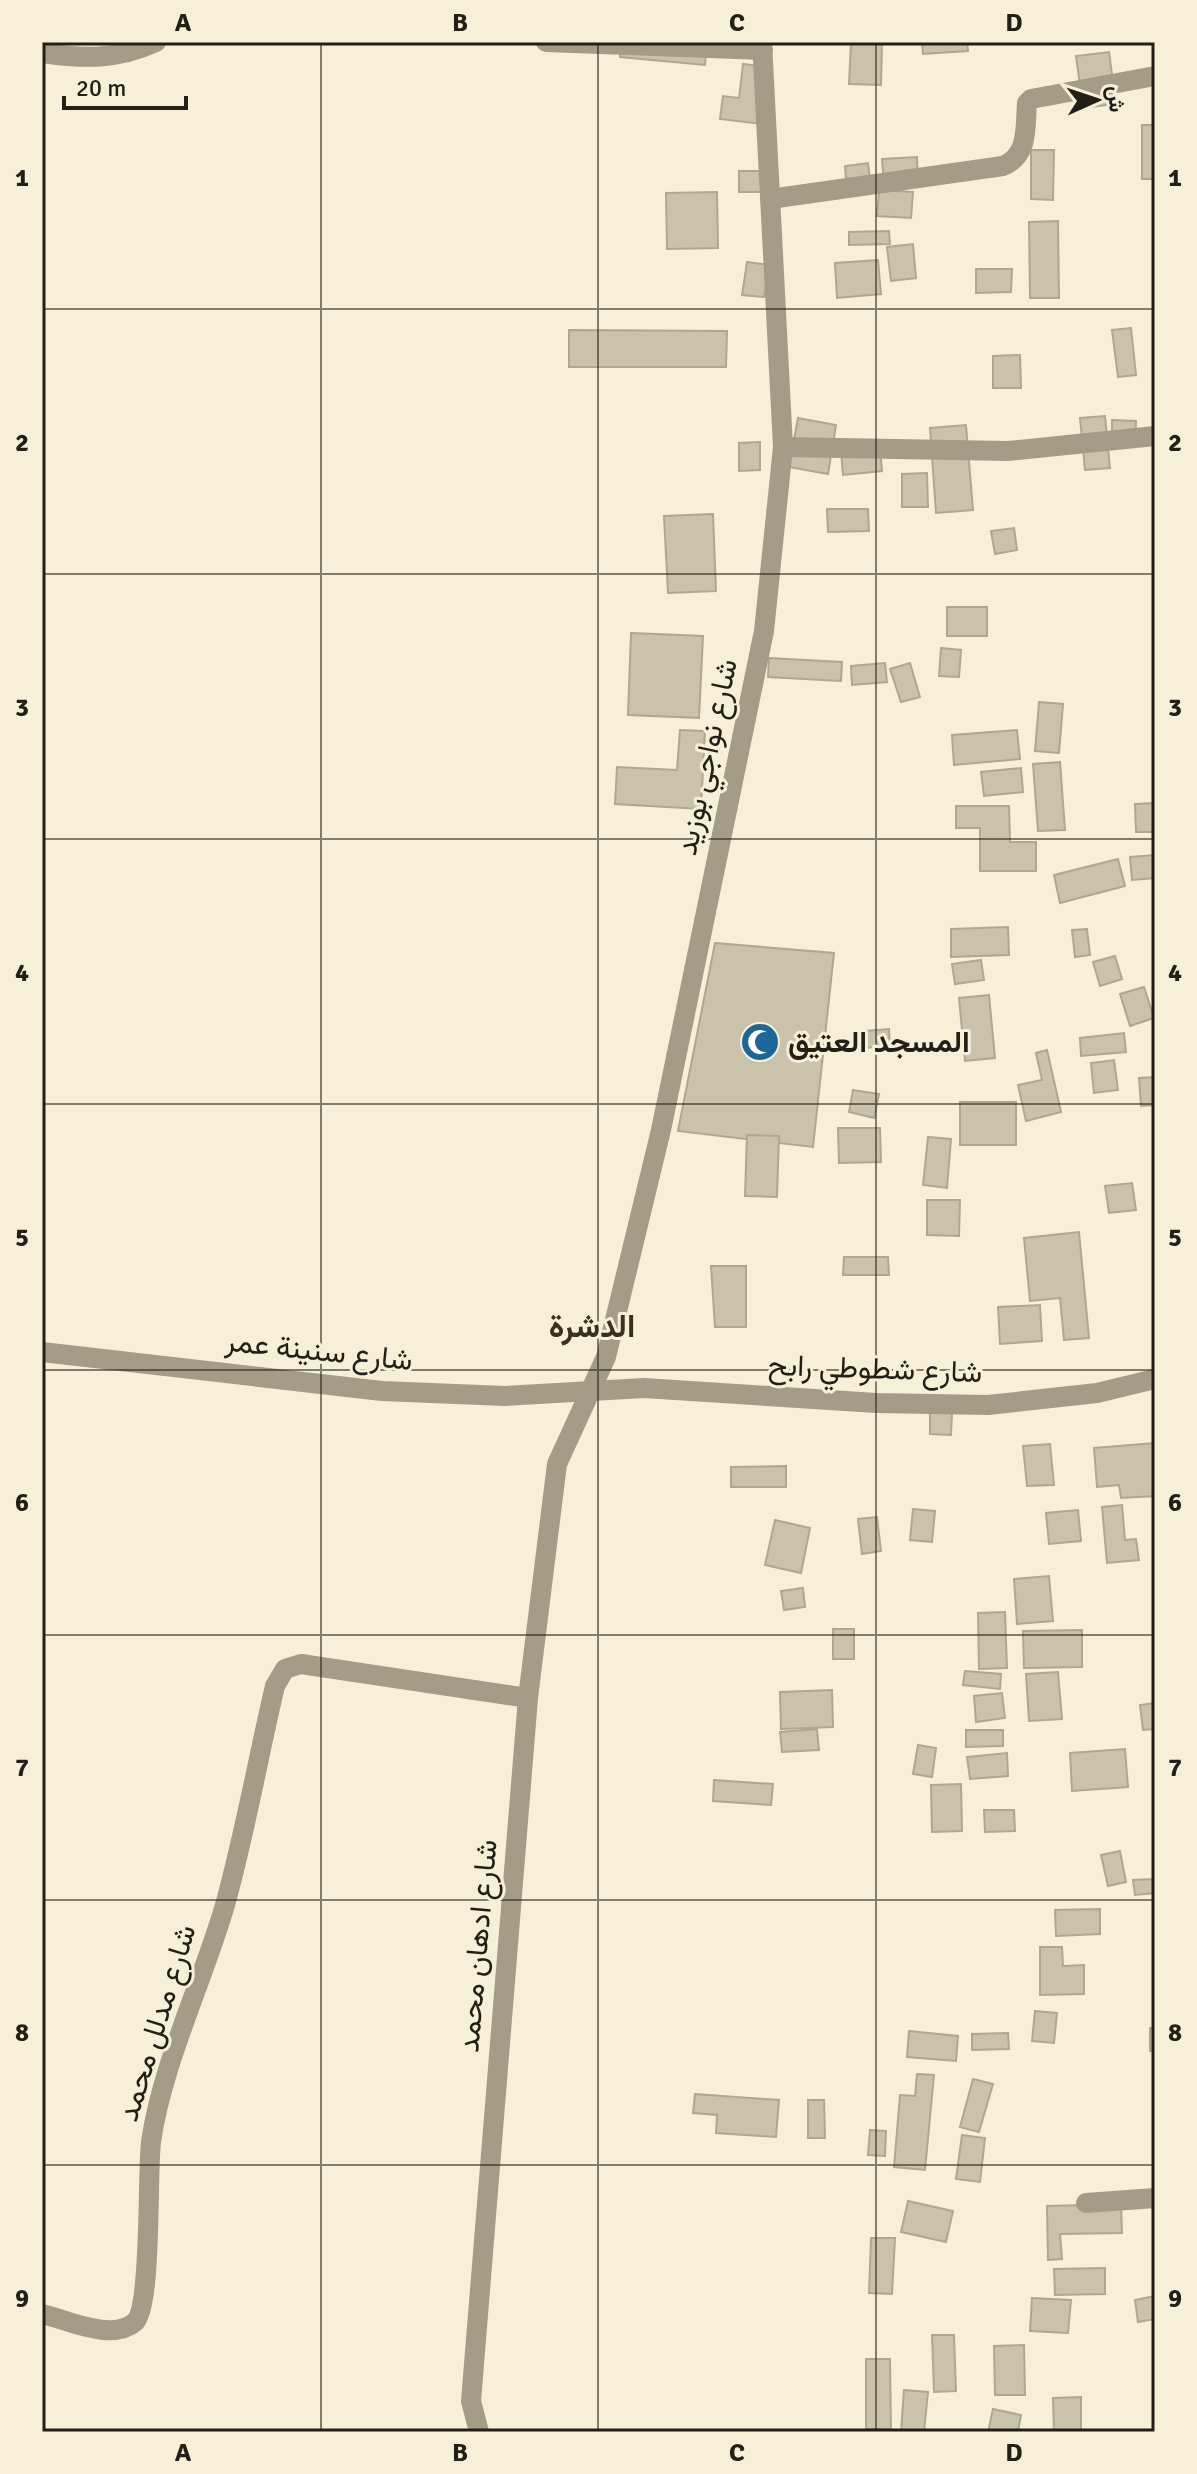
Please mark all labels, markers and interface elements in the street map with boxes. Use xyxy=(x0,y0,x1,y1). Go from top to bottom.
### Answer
text: A xyxy=(175,7,192,39)
text: B xyxy=(452,7,468,39)
text: C xyxy=(729,7,745,39)
text: D xyxy=(1005,7,1023,39)
scale bar xyxy=(64,60,186,110)
north arrow xyxy=(1057,60,1137,140)
text: 20 m xyxy=(76,73,126,103)
text: ش xyxy=(1102,85,1131,113)
text: 1 xyxy=(15,162,29,194)
text: 1 xyxy=(1168,162,1182,194)
text: 2 xyxy=(15,427,29,459)
text: 2 xyxy=(1168,427,1182,459)
street label: شارع نواجي بوزيد xyxy=(668,655,751,860)
text: 3 xyxy=(15,692,29,724)
text: 3 xyxy=(1168,692,1182,724)
text: 4 xyxy=(15,957,29,989)
text: 4 xyxy=(1168,957,1182,989)
mosque icon: المسجد العتيق xyxy=(739,1021,781,1063)
place label: المسجد العتيق xyxy=(788,1024,970,1061)
text: 5 xyxy=(15,1222,29,1254)
text: 5 xyxy=(1168,1222,1182,1254)
district label: الدشرة xyxy=(549,1307,635,1346)
street label: شارع سنينة عمر xyxy=(222,1323,415,1380)
street label: شارع شطوطي رابح xyxy=(767,1347,983,1396)
text: 6 xyxy=(15,1487,29,1519)
text: 6 xyxy=(1168,1487,1182,1519)
text: 7 xyxy=(15,1752,29,1784)
text: 7 xyxy=(1168,1752,1182,1784)
street label: شارع ادهان محمد xyxy=(450,1838,507,2054)
street label: شارع مدلل محمد xyxy=(110,1920,205,2126)
text: 8 xyxy=(15,2017,29,2049)
text: 8 xyxy=(1168,2017,1182,2049)
text: 9 xyxy=(15,2283,29,2315)
text: 9 xyxy=(1168,2283,1182,2315)
text: A xyxy=(175,2437,192,2469)
text: B xyxy=(452,2437,468,2469)
text: C xyxy=(729,2437,745,2469)
text: D xyxy=(1005,2437,1023,2469)

